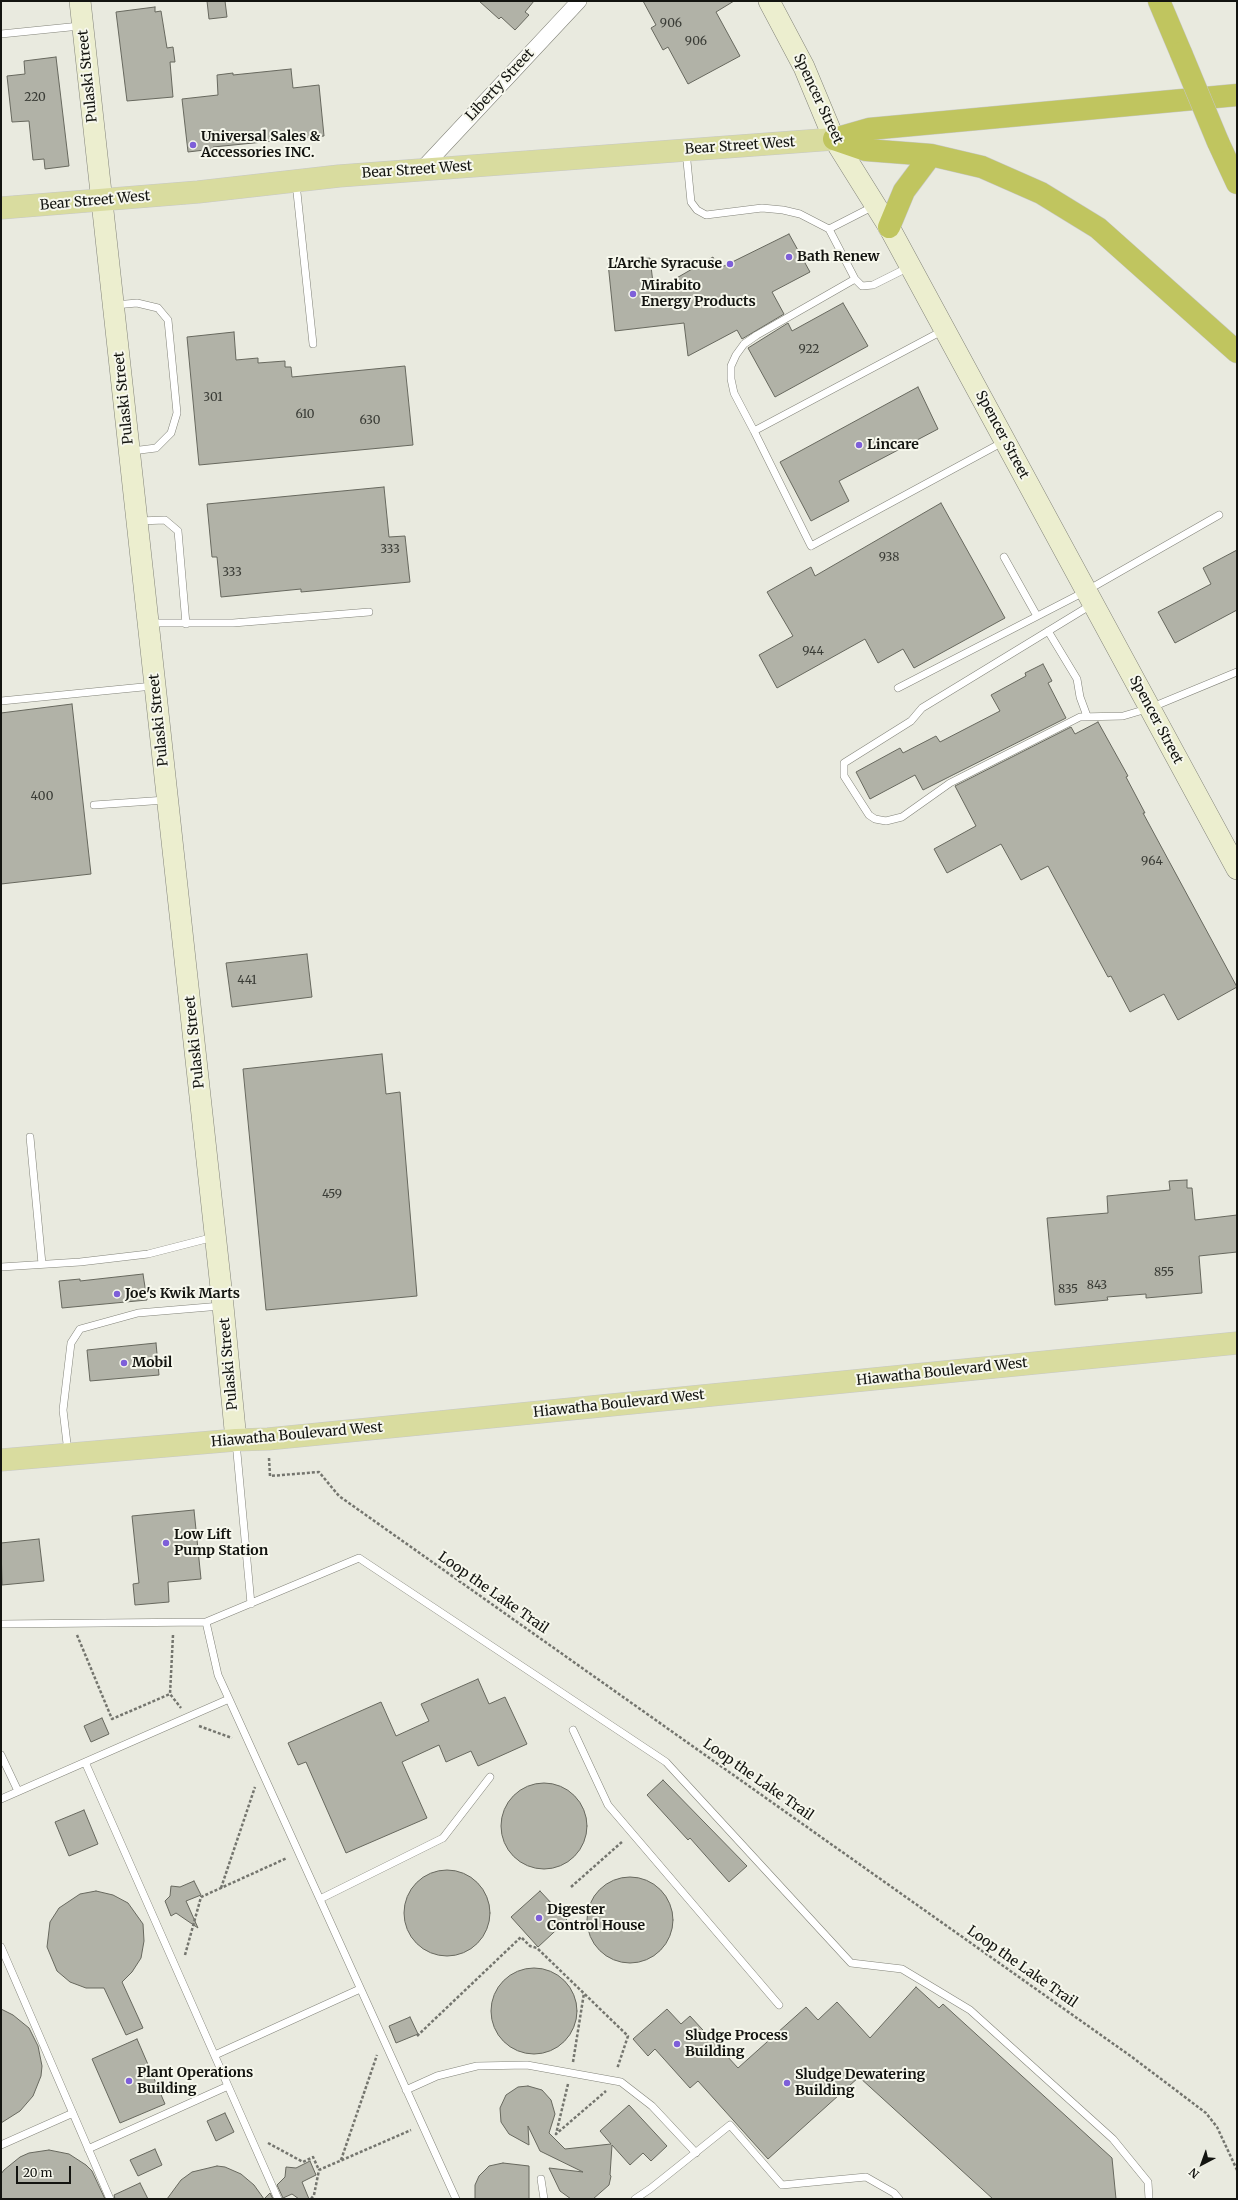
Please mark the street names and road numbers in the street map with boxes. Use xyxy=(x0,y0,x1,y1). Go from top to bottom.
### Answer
street label: Pulaski Street xyxy=(75,29,101,123)
street label: Liberty Street xyxy=(462,45,538,125)
street label: Spencer Street xyxy=(790,51,846,147)
street label: Bear Street West xyxy=(684,134,796,158)
street label: Bear Street West xyxy=(361,158,473,182)
street label: Bear Street West xyxy=(39,188,151,214)
street label: Pulaski Street xyxy=(111,351,137,445)
street label: Spencer Street xyxy=(972,388,1032,482)
street label: Pulaski Street xyxy=(146,673,172,767)
street label: Spencer Street xyxy=(1126,673,1186,767)
street label: Pulaski Street xyxy=(182,995,208,1089)
street label: Pulaski Street xyxy=(217,1317,241,1411)
street label: Hiawatha Boulevard West xyxy=(855,1355,1029,1389)
street label: Hiawatha Boulevard West xyxy=(532,1387,706,1421)
street label: Hiawatha Boulevard West xyxy=(210,1419,384,1451)
street label: Loop the Lake Trail xyxy=(435,1549,551,1637)
street label: Loop the Lake Trail xyxy=(700,1736,816,1824)
street label: Loop the Lake Trail xyxy=(964,1923,1080,2011)

